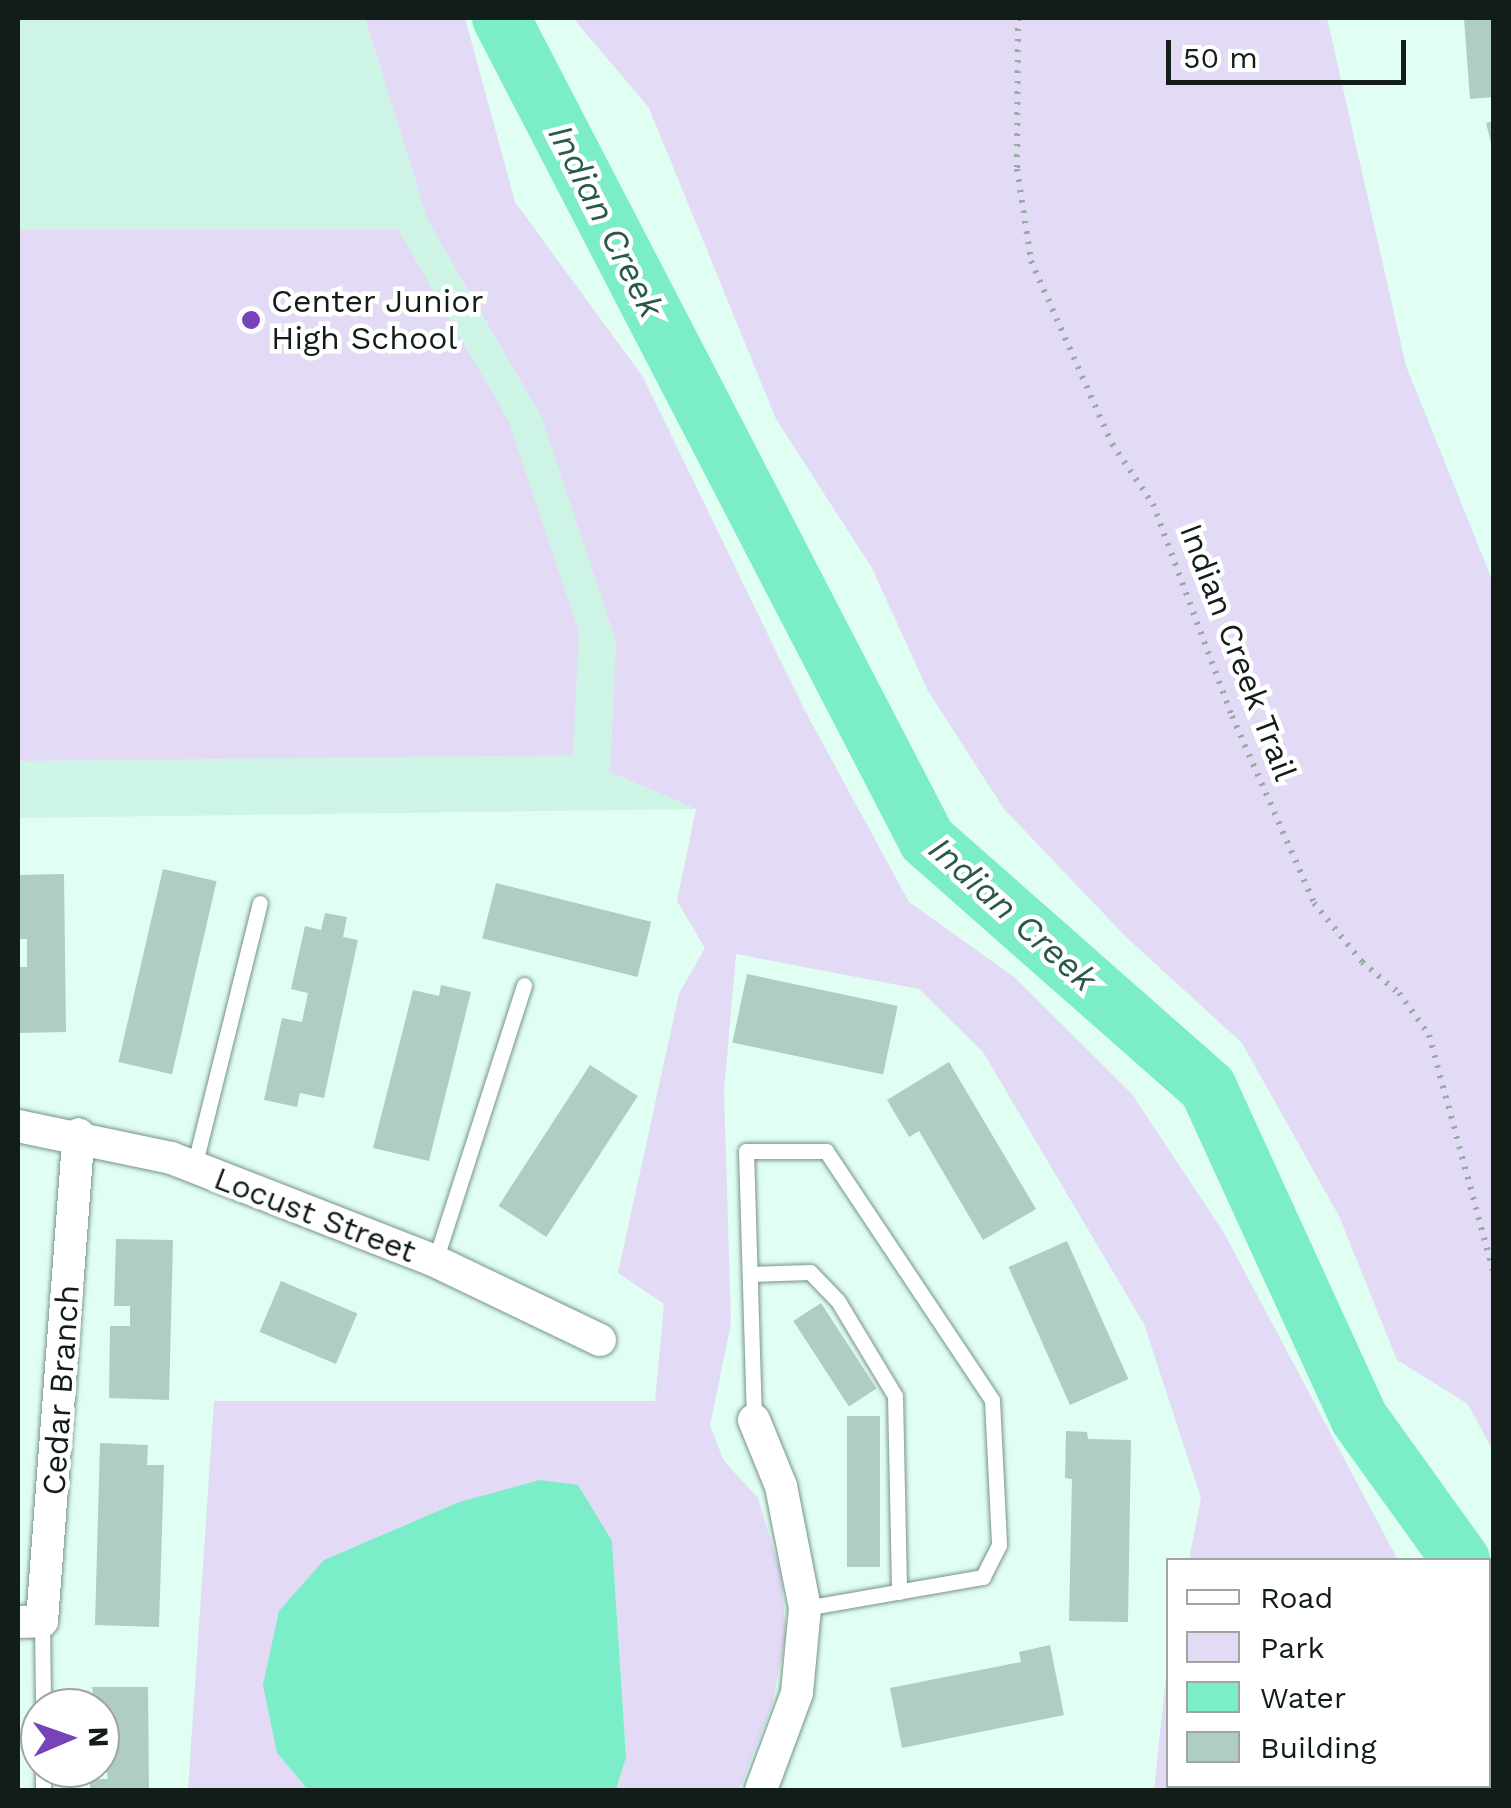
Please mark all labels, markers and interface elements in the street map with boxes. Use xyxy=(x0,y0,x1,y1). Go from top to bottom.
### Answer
scale bar xyxy=(1171,20,1411,82)
text: 50 m xyxy=(1183,40,1258,75)
water label: Indian Creek xyxy=(539,117,673,325)
place label: Center Junior High School xyxy=(271,283,485,358)
marker: Center Junior High School xyxy=(240,309,262,331)
street label: Indian Creek Trail xyxy=(1171,518,1305,786)
water label: Indian Creek xyxy=(920,828,1106,1000)
street label: Locust Street xyxy=(209,1159,421,1271)
street label: Cedar Branch xyxy=(34,1283,88,1497)
legend xyxy=(1166,1558,1491,1788)
text: Road xyxy=(1260,1580,1333,1615)
text: Park xyxy=(1260,1630,1325,1665)
text: Water xyxy=(1260,1680,1346,1715)
north arrow xyxy=(20,1688,120,1788)
text: N xyxy=(82,1726,115,1748)
text: Building xyxy=(1260,1730,1377,1765)

